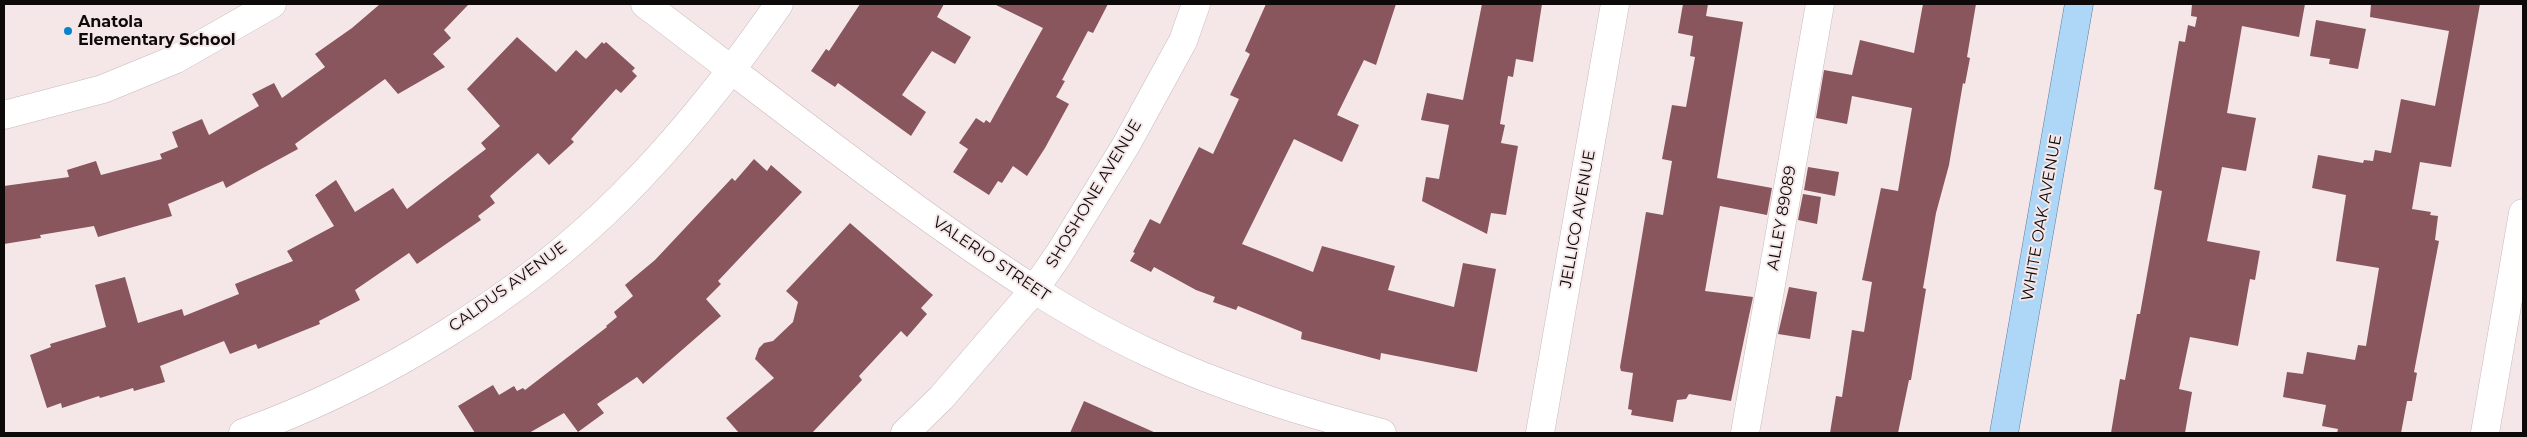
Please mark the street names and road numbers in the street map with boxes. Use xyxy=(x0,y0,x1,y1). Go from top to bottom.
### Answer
street label: SHOSHONE AVENUE xyxy=(1042,116,1146,272)
street label: WHITE OAK AVENUE xyxy=(2018,133,2066,303)
street label: JELLICO AVENUE xyxy=(1556,149,1600,289)
street label: ALLEY 89089 xyxy=(1763,164,1801,272)
street label: VALERIO STREET xyxy=(929,213,1053,305)
street label: CALDUS AVENUE xyxy=(445,238,571,336)

